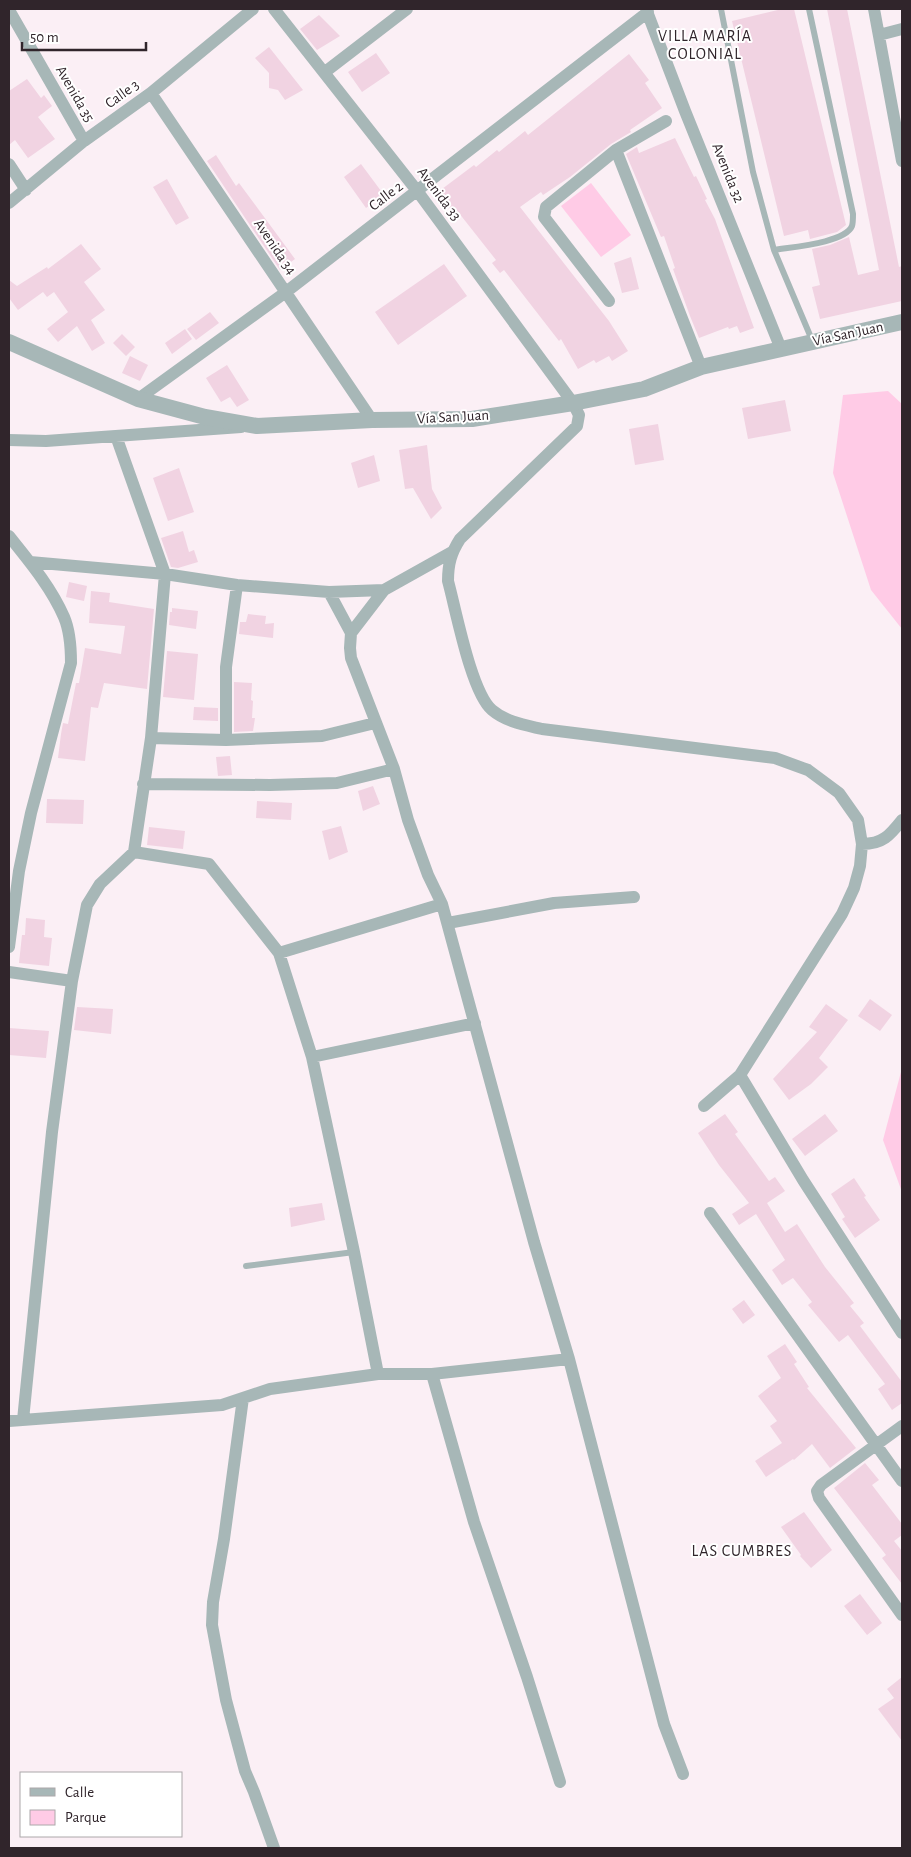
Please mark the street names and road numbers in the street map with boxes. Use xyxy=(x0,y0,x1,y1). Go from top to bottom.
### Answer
street label: Avenida 35 xyxy=(53,63,97,125)
street label: Calle 3 xyxy=(102,77,142,111)
street label: Avenida 32 xyxy=(709,141,747,205)
street label: Avenida 33 xyxy=(414,165,464,223)
street label: Calle 2 xyxy=(366,178,406,214)
street label: Avenida 34 xyxy=(251,217,299,277)
street label: Vía San Juan xyxy=(811,319,885,349)
street label: Vía San Juan xyxy=(417,408,489,426)

